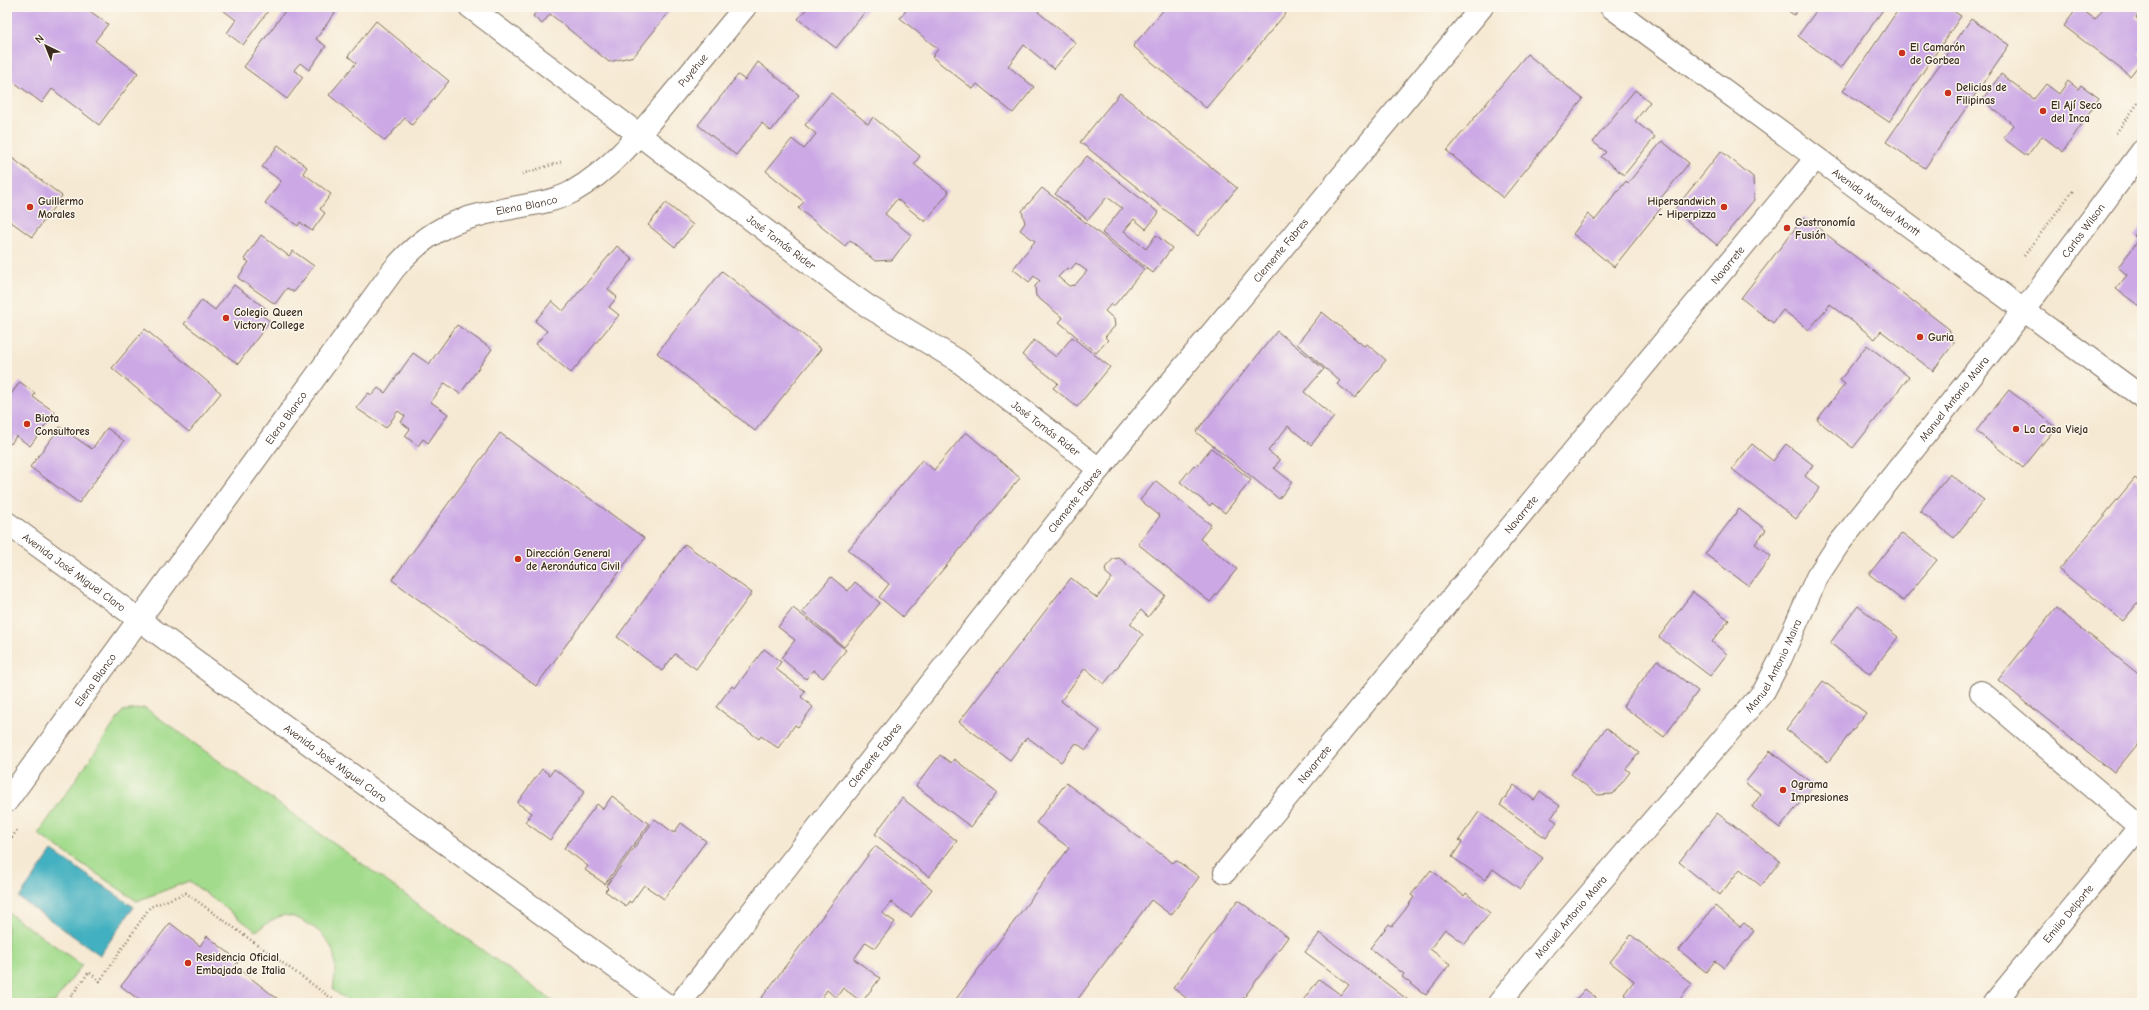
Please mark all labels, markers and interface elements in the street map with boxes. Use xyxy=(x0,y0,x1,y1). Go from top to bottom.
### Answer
north arrow xyxy=(26,26,66,66)
text: N xyxy=(32,32,47,46)
place label: El Camarón de Gorbea xyxy=(1910,41,1965,67)
marker: El Camarón de Gorbea xyxy=(1897,48,1907,58)
street label: Puyehue xyxy=(675,51,710,89)
place label: Delicias de Filipinas xyxy=(1956,81,2007,107)
marker: Delicias de Filipinas xyxy=(1943,88,1953,98)
place label: El Ají Seco del Inca xyxy=(2051,99,2102,125)
marker: El Ají Seco del Inca xyxy=(2038,106,2048,116)
street label: Avenida Manuel Montt xyxy=(1830,165,1923,239)
street label: Elena Blanco xyxy=(495,192,559,218)
place label: Guillermo Morales xyxy=(38,195,84,221)
place label: Hipersandwich - Hiperpizza xyxy=(1647,195,1716,221)
street label: Carlos Wilson xyxy=(2059,201,2107,260)
marker: Guillermo Morales xyxy=(25,202,35,212)
marker: Hipersandwich - Hiperpizza xyxy=(1719,202,1729,212)
street label: José Tomás Rider xyxy=(744,212,819,273)
street label: Clemente Fabres xyxy=(1250,215,1311,285)
place label: Gastronomía Fusión xyxy=(1795,216,1855,242)
marker: Gastronomía Fusión xyxy=(1782,223,1792,233)
street label: Navarrete xyxy=(1708,243,1747,287)
place label: Colegio Queen Victory College xyxy=(234,306,305,332)
marker: Colegio Queen Victory College xyxy=(221,313,231,323)
place label: Guria xyxy=(1928,331,1954,344)
marker: Guria xyxy=(1915,332,1925,342)
street label: Manuel Antonio Maira xyxy=(1916,354,1991,444)
street label: Elena Blanco xyxy=(262,389,309,447)
street label: José Tomás Rider xyxy=(1009,398,1083,459)
place label: Biota Consultores xyxy=(35,412,90,438)
marker: Biota Consultores xyxy=(22,419,32,429)
place label: La Casa Vieja xyxy=(2024,423,2088,436)
marker: La Casa Vieja xyxy=(2011,424,2021,434)
street label: Clemente Fabres xyxy=(1045,465,1104,535)
street label: Navarrete xyxy=(1501,493,1541,536)
street label: Avenida José Miguel Claro xyxy=(20,530,128,614)
place label: Dirección General de Aeronáutica Civil xyxy=(526,547,620,573)
marker: Dirección General de Aeronáutica Civil xyxy=(513,554,523,564)
street label: Manuel Antonio Maira xyxy=(1742,617,1804,715)
street label: Elena Blanco xyxy=(72,651,119,709)
street label: Clemente Fabres xyxy=(845,720,904,790)
street label: Avenida José Miguel Claro xyxy=(282,721,390,805)
street label: Navarrete xyxy=(1295,742,1334,786)
place label: Ograma Impresiones xyxy=(1791,778,1849,804)
marker: Ograma Impresiones xyxy=(1778,785,1788,795)
street label: Manuel Antonio Maira xyxy=(1532,873,1609,961)
street label: Emilio Delporte xyxy=(2040,881,2096,945)
place label: Residencia Oficial Embajada de Italia xyxy=(196,951,286,977)
marker: Residencia Oficial Embajada de Italia xyxy=(183,958,193,968)

